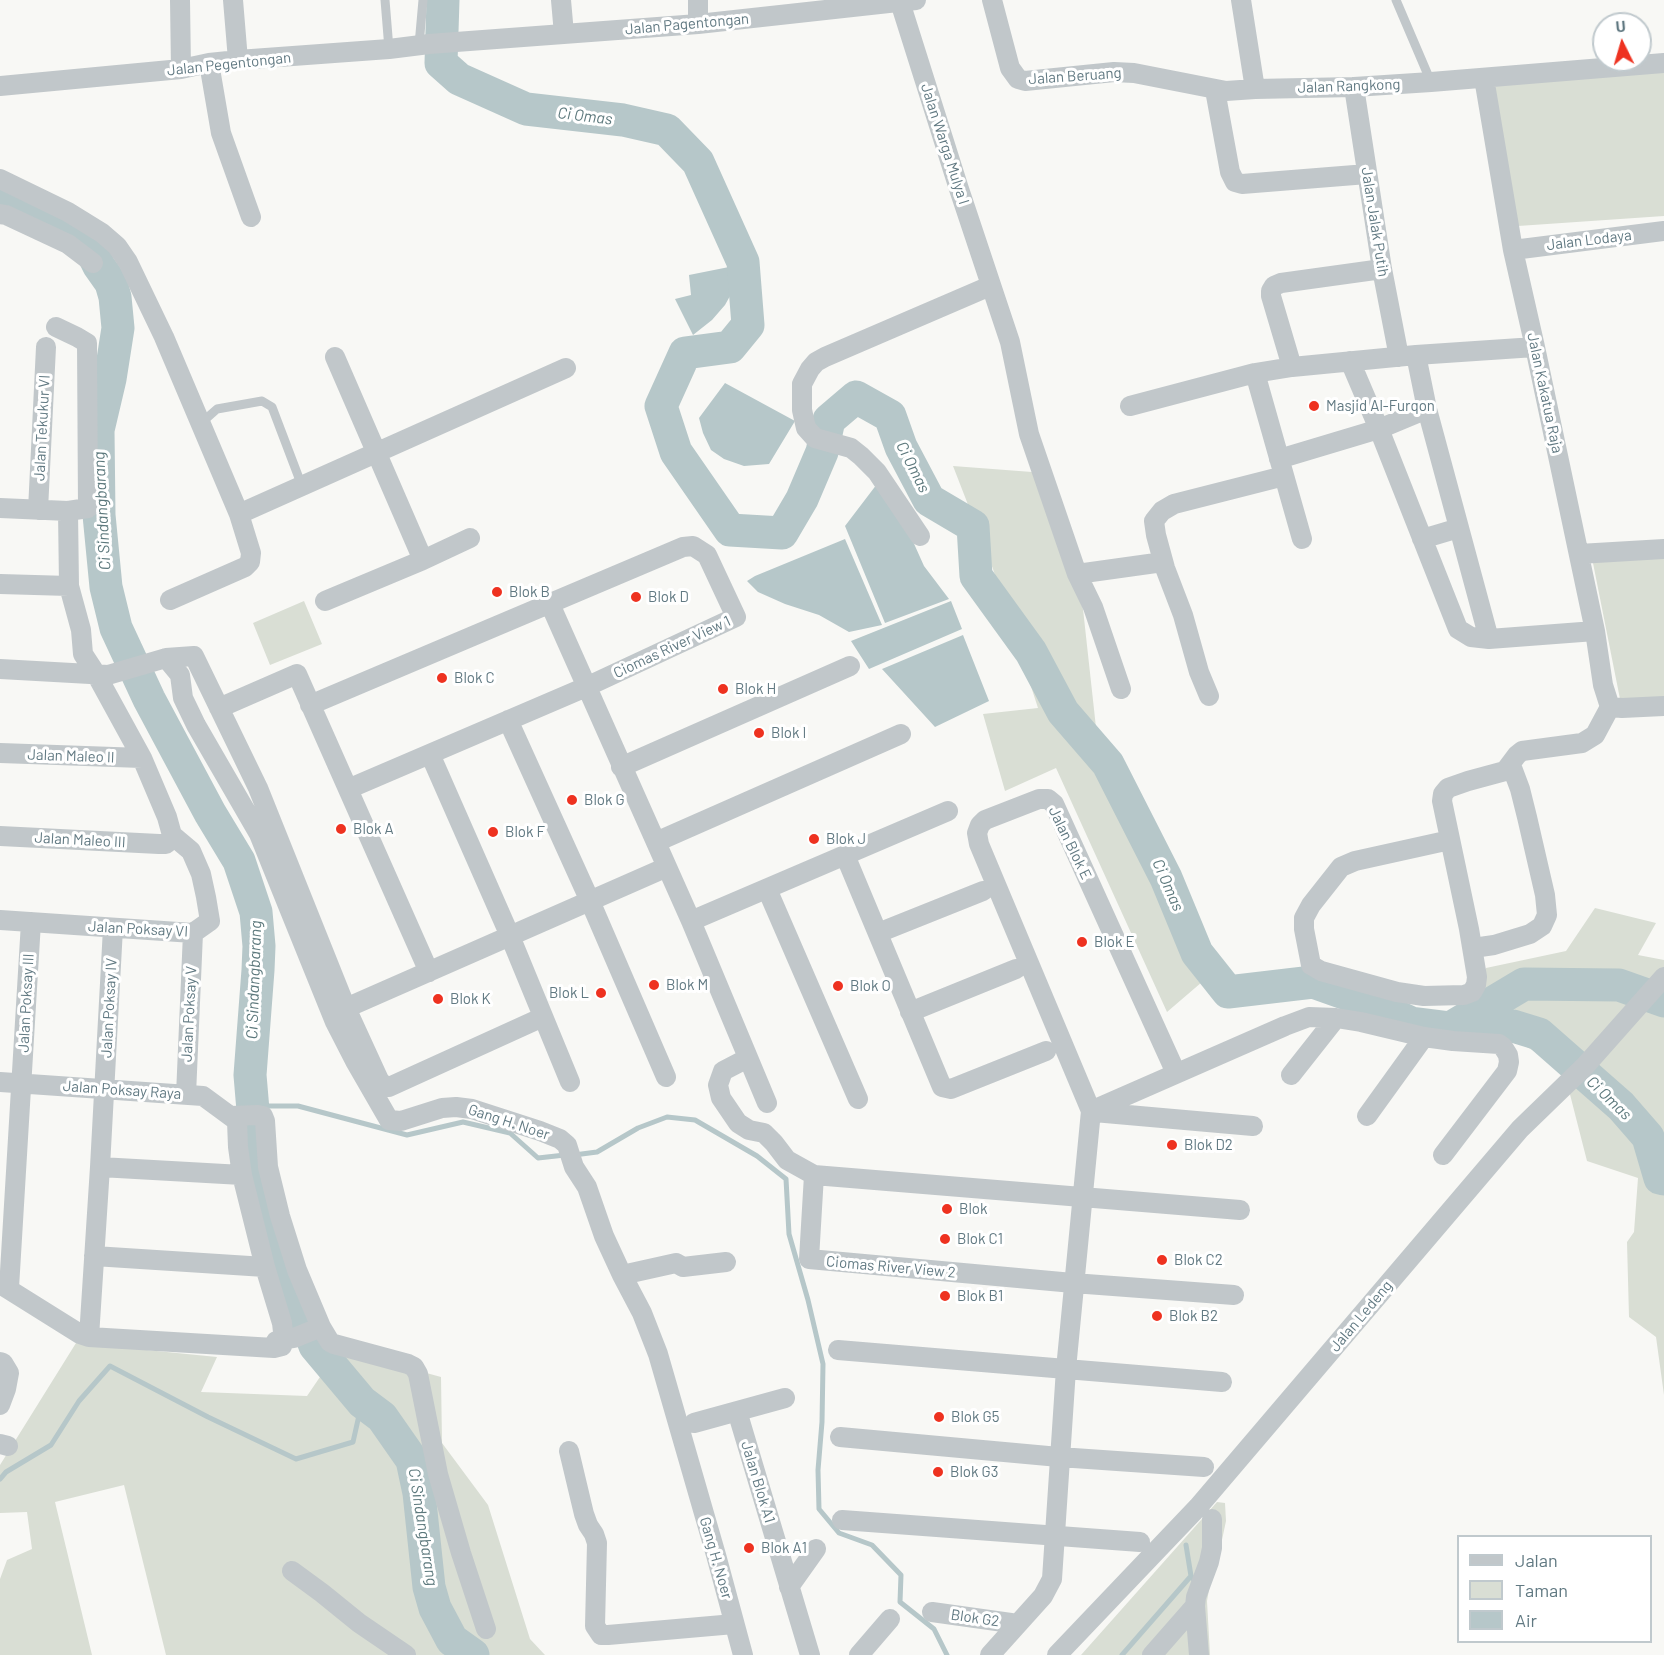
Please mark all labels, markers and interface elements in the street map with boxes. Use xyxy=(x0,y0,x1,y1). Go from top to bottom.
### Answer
street label: Jalan Pagentongan xyxy=(624,10,750,38)
north arrow xyxy=(1592,12,1652,72)
text: U xyxy=(1615,16,1626,35)
street label: Jalan Pegentongan xyxy=(166,49,292,79)
street label: Jalan Beruang xyxy=(1028,64,1122,88)
street label: Jalan Rangkong xyxy=(1297,75,1401,97)
street label: Jalan Warga Mulya I xyxy=(917,81,973,207)
water label: Ci Omas xyxy=(557,103,613,129)
street label: Jalan Jalak Putih xyxy=(1357,166,1393,278)
street label: Jalan Lodaya xyxy=(1546,226,1632,254)
street label: Jalan Kakatua Raja xyxy=(1523,331,1567,455)
street label: Jalan Tekukur VI xyxy=(30,374,54,482)
place label: Masjid Al-Furqon xyxy=(1326,397,1435,415)
marker: Masjid Al-Furqon xyxy=(1307,399,1321,413)
water label: Ci Omas xyxy=(892,438,934,496)
water label: Ci Sindangbarang xyxy=(89,451,115,571)
place label: Blok B xyxy=(509,583,550,601)
marker: Blok B xyxy=(490,585,504,599)
place label: Blok D xyxy=(648,588,689,606)
marker: Blok D xyxy=(629,590,643,604)
street label: Ciomas River View 1 xyxy=(611,612,733,682)
place label: Blok C xyxy=(454,669,495,687)
marker: Blok C xyxy=(435,671,449,685)
place label: Blok H xyxy=(735,680,776,698)
marker: Blok H xyxy=(716,682,730,696)
place label: Blok I xyxy=(771,724,806,742)
marker: Blok I xyxy=(752,726,766,740)
street label: Jalan Maleo II xyxy=(27,745,115,767)
place label: Blok G xyxy=(584,791,625,809)
marker: Blok G xyxy=(565,793,579,807)
street label: Jalan Blok E xyxy=(1045,803,1095,883)
place label: Blok A xyxy=(353,820,394,838)
marker: Blok A xyxy=(334,822,348,836)
place label: Blok F xyxy=(505,823,545,841)
marker: Blok F xyxy=(486,825,500,839)
street label: Jalan Maleo III xyxy=(34,829,126,851)
place label: Blok J xyxy=(826,830,866,848)
marker: Blok J xyxy=(807,832,821,846)
water label: Ci Omas xyxy=(1148,856,1188,914)
street label: Jalan Poksay VI xyxy=(88,917,188,941)
water label: Ci Sindangbarang xyxy=(242,920,266,1040)
place label: Blok E xyxy=(1094,933,1135,951)
marker: Blok E xyxy=(1075,935,1089,949)
street label: Jalan Poksay III xyxy=(14,953,38,1053)
street label: Jalan Poksay IV xyxy=(97,958,121,1058)
street label: Jalan Poksay V xyxy=(177,965,201,1063)
place label: Blok M xyxy=(666,976,708,994)
place label: Blok O xyxy=(850,977,891,995)
marker: Blok M xyxy=(647,978,661,992)
marker: Blok O xyxy=(831,979,845,993)
place label: Blok L xyxy=(549,984,589,1002)
marker: Blok L xyxy=(594,986,608,1000)
place label: Blok K xyxy=(450,990,491,1008)
marker: Blok K xyxy=(431,992,445,1006)
water label: Ci Omas xyxy=(1583,1072,1635,1124)
street label: Jalan Poksay Raya xyxy=(62,1077,182,1103)
street label: Gang H. Noer xyxy=(466,1100,552,1144)
place label: Blok D2 xyxy=(1184,1136,1233,1154)
marker: Blok D2 xyxy=(1165,1138,1179,1152)
place label: Blok xyxy=(959,1200,988,1218)
marker: Blok xyxy=(940,1202,954,1216)
place label: Blok C1 xyxy=(957,1230,1003,1248)
marker: Blok C1 xyxy=(938,1232,952,1246)
place label: Blok C2 xyxy=(1174,1251,1223,1269)
street label: Ciomas River View 2 xyxy=(825,1252,957,1282)
marker: Blok C2 xyxy=(1155,1253,1169,1267)
street label: Jalan Ledeng xyxy=(1326,1277,1396,1355)
place label: Blok B1 xyxy=(957,1287,1003,1305)
marker: Blok B1 xyxy=(938,1289,952,1303)
place label: Blok B2 xyxy=(1169,1307,1218,1325)
marker: Blok B2 xyxy=(1150,1309,1164,1323)
place label: Blok G5 xyxy=(951,1408,999,1426)
marker: Blok G5 xyxy=(932,1410,946,1424)
street label: Jalan Blok A1 xyxy=(737,1439,779,1525)
place label: Blok G3 xyxy=(950,1463,998,1481)
marker: Blok G3 xyxy=(931,1465,945,1479)
water label: Ci Sindangbarang xyxy=(404,1467,442,1587)
street label: Gang H. Noer xyxy=(696,1515,736,1601)
legend xyxy=(1457,1535,1652,1643)
place label: Blok A1 xyxy=(761,1539,807,1557)
marker: Blok A1 xyxy=(742,1541,756,1555)
text: Jalan xyxy=(1515,1549,1558,1571)
text: Taman xyxy=(1515,1579,1568,1601)
street label: Blok G2 xyxy=(950,1606,1000,1630)
text: Air xyxy=(1515,1609,1537,1631)

